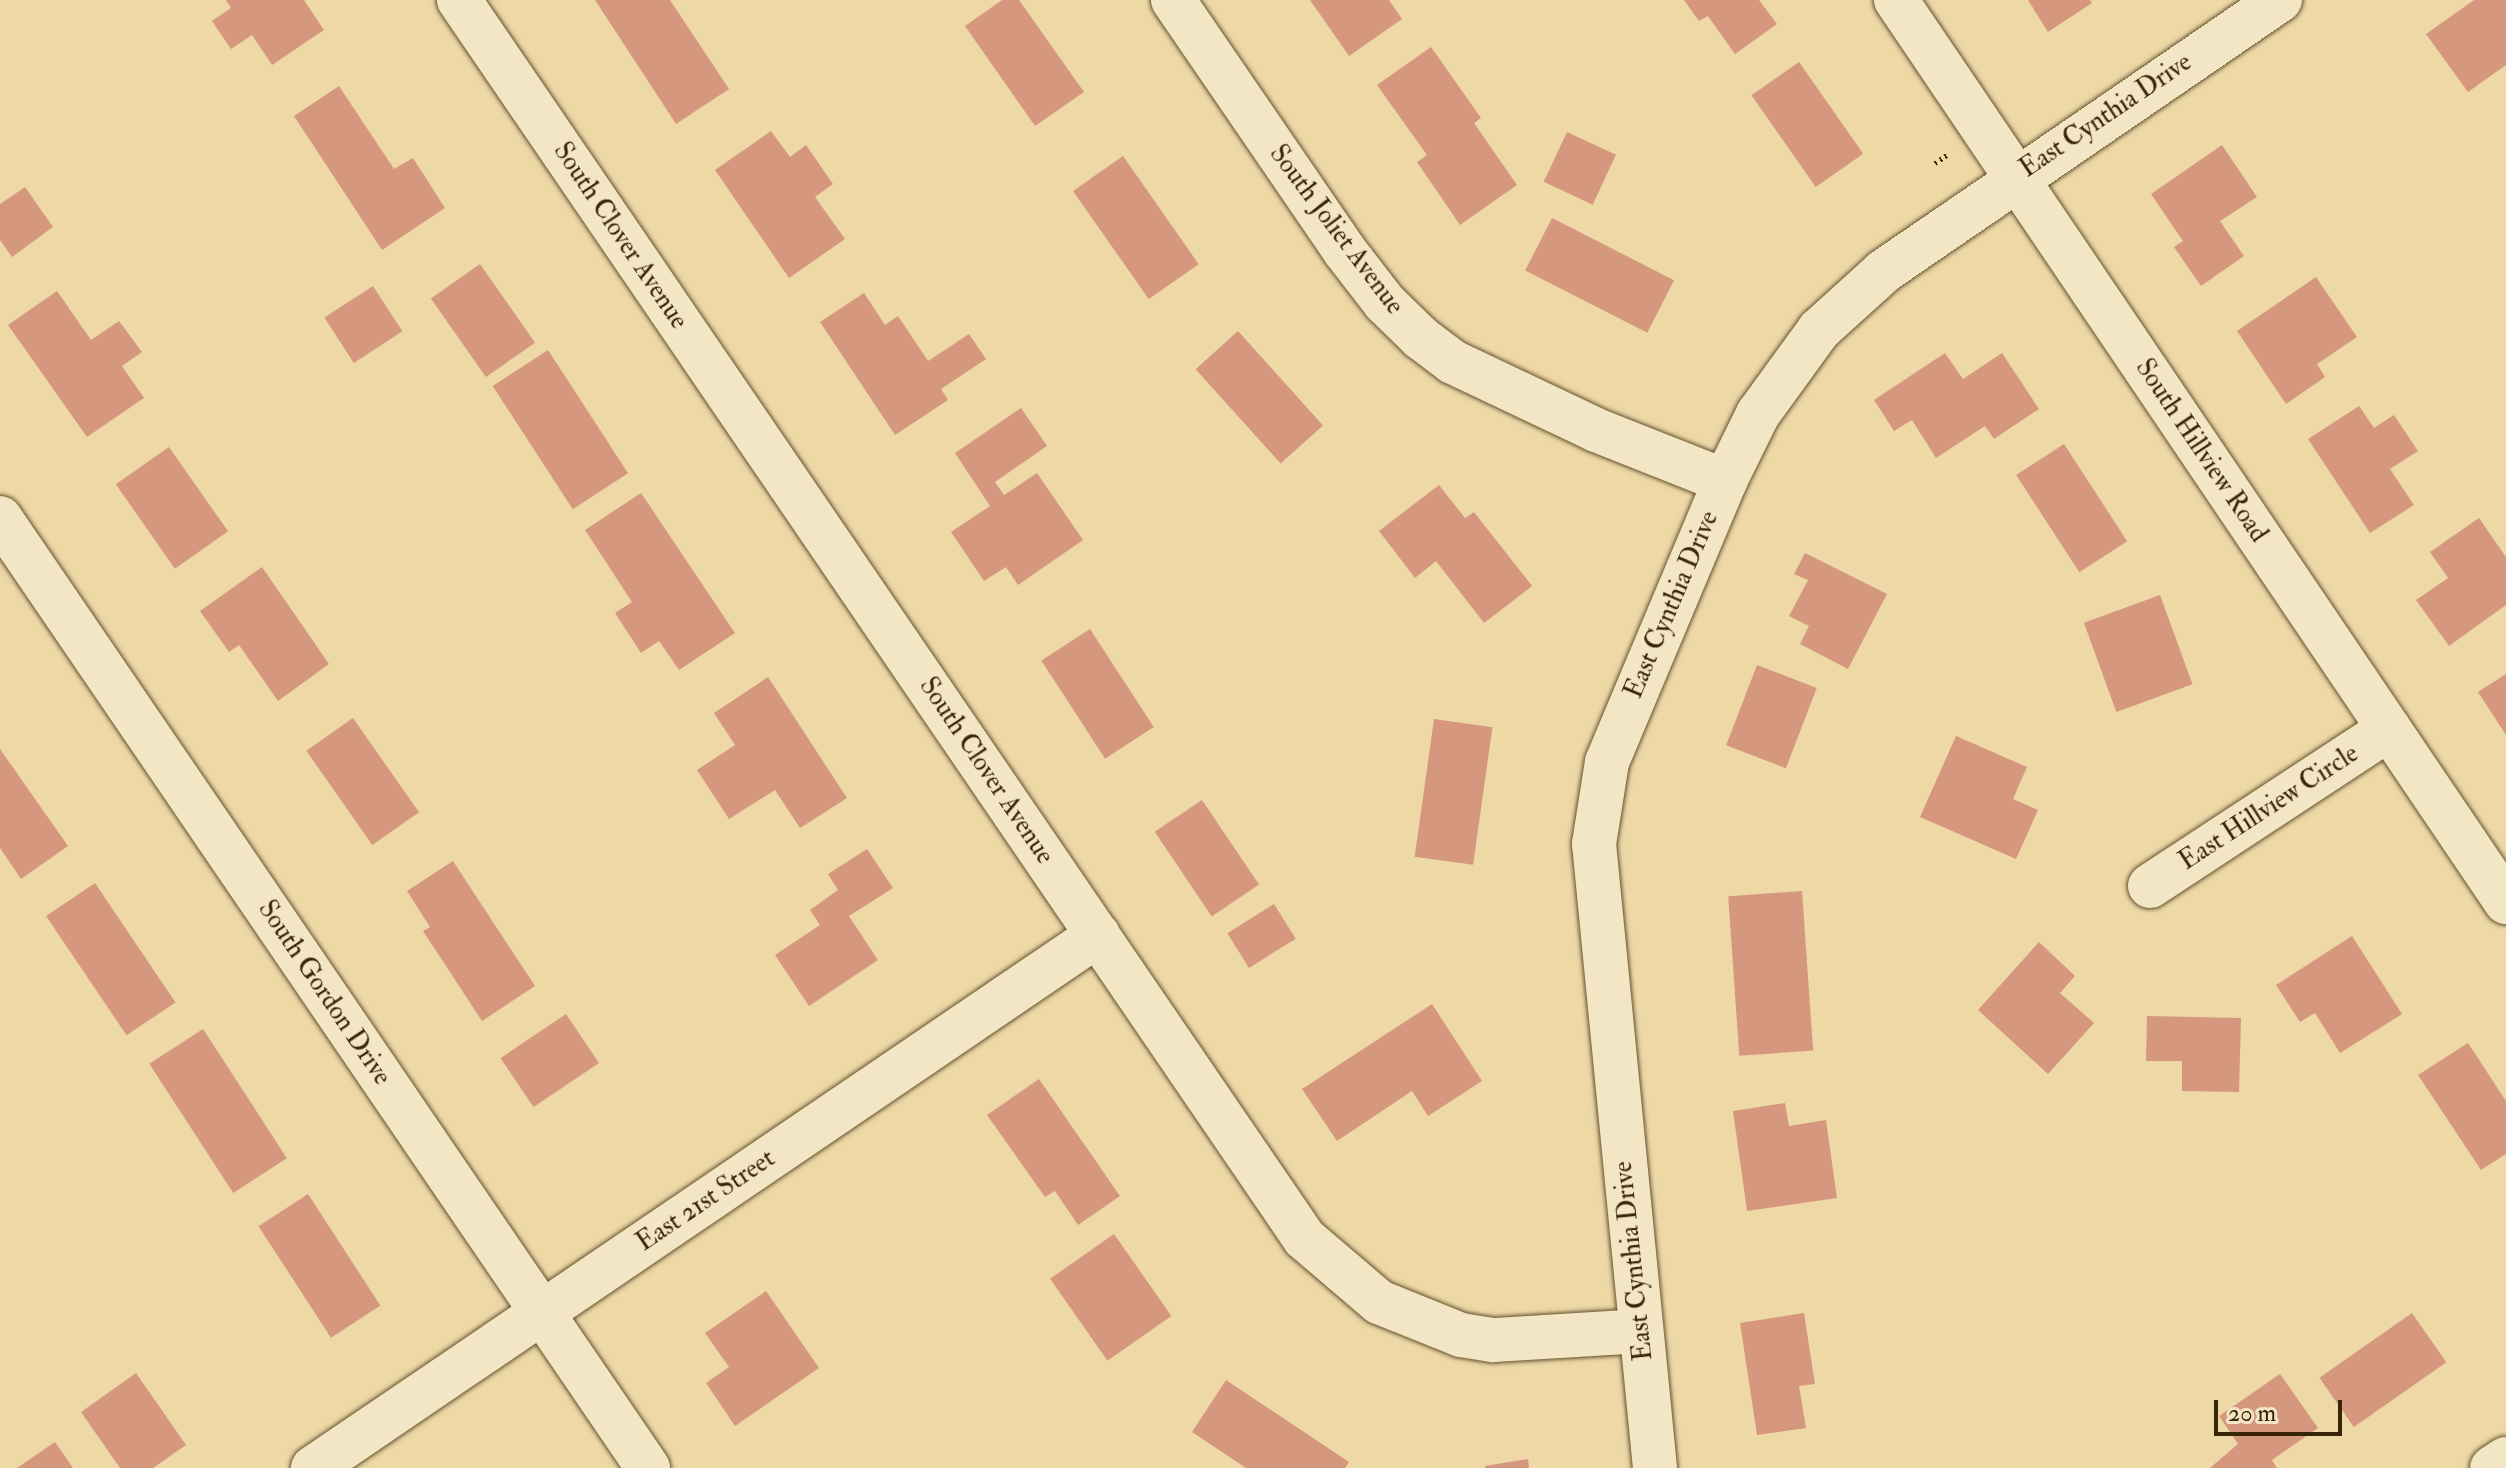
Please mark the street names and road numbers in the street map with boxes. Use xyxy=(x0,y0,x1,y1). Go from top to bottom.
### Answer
street label: East Cynthia Drive xyxy=(2014,47,2198,185)
street label: South Clover Avenue xyxy=(546,137,694,335)
street label: South Joliet Avenue xyxy=(1262,139,1410,321)
street label: South Hillview Road xyxy=(2128,354,2274,548)
street label: East Cynthia Drive xyxy=(1618,507,1726,703)
street label: South Clover Avenue xyxy=(912,672,1060,870)
street label: East Hillview Circle xyxy=(2174,738,2364,878)
street label: South Gordon Drive xyxy=(251,895,397,1091)
street label: East 21st Street xyxy=(631,1143,781,1259)
street label: East Cynthia Drive xyxy=(1608,1160,1660,1362)

